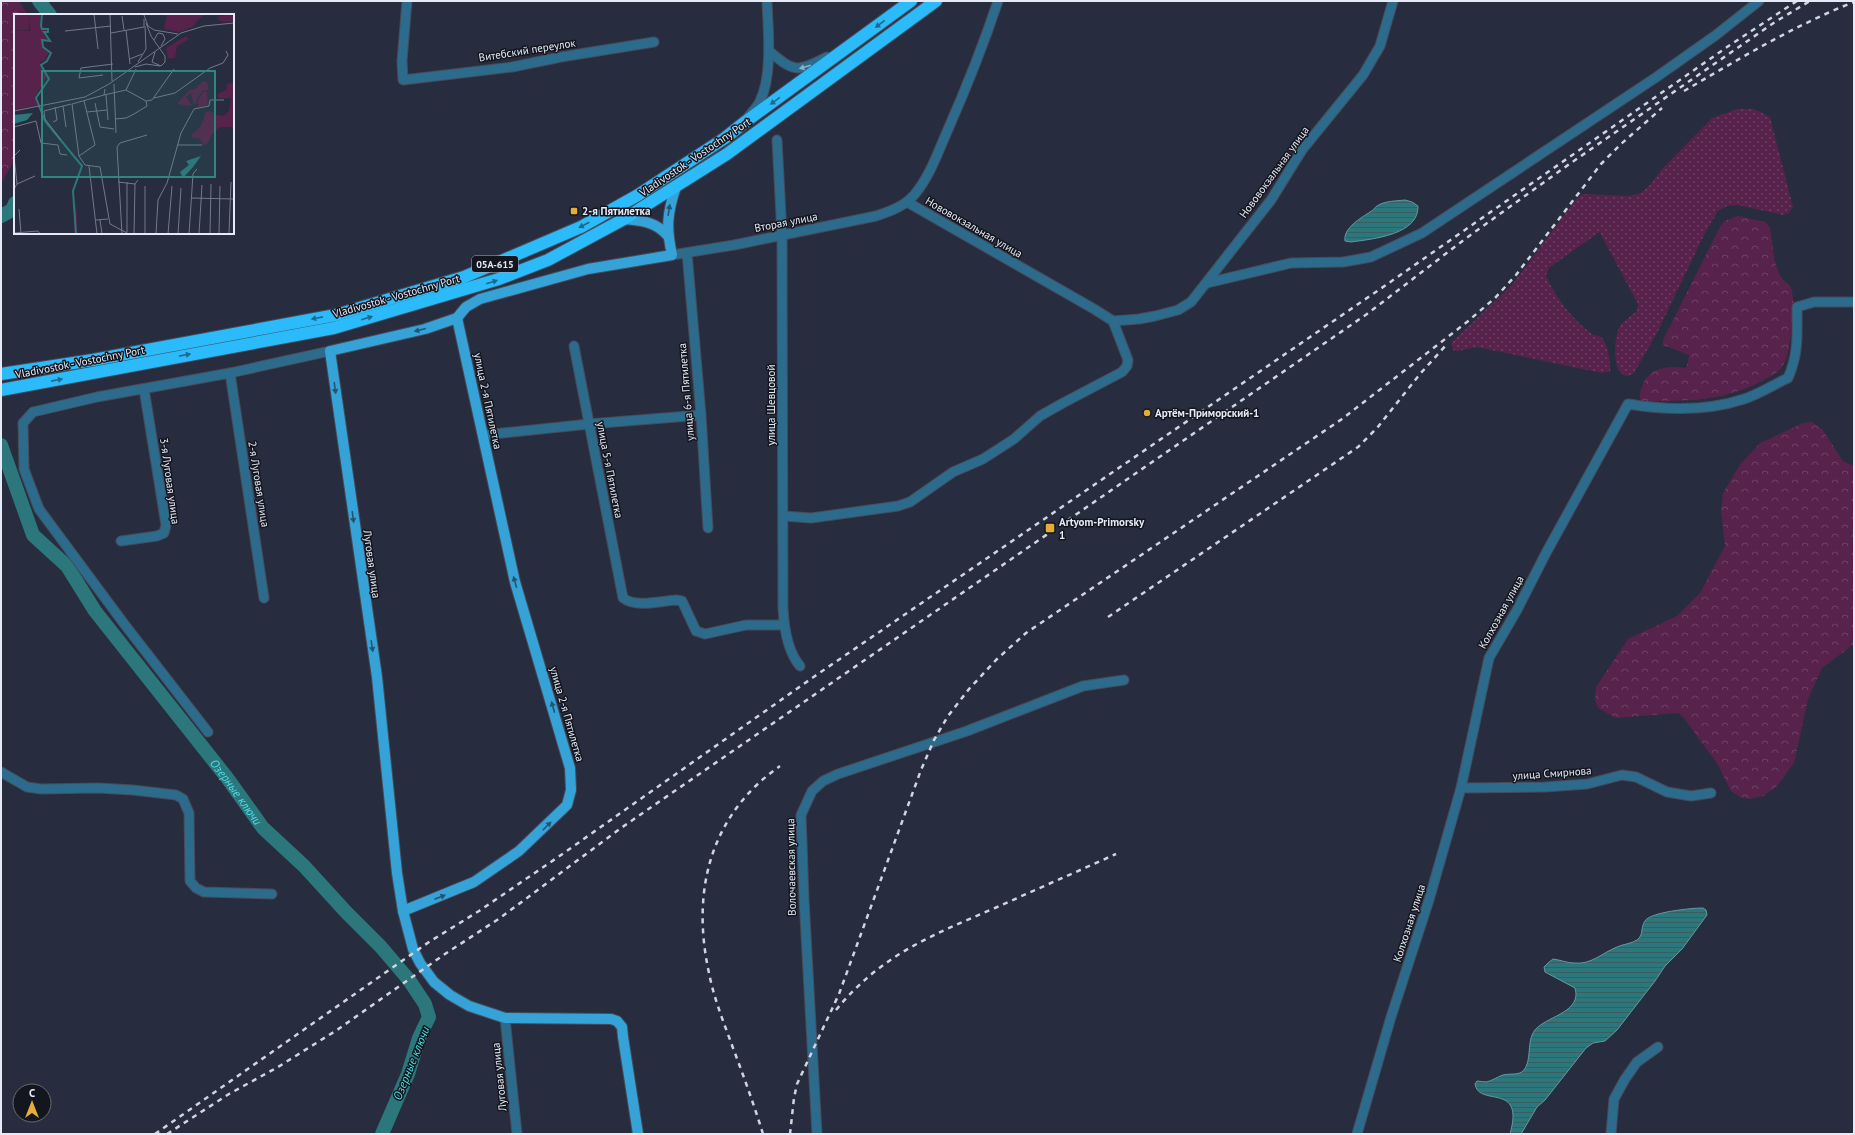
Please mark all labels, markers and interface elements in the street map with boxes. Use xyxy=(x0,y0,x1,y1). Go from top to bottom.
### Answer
inset map xyxy=(14,14,234,234)
one-way arrow xyxy=(875,20,886,29)
street label: Витебский переулок xyxy=(478,35,577,65)
one-way arrow xyxy=(799,64,811,70)
one-way arrow xyxy=(770,97,780,105)
street label: Vladivostok - Vostochny Port xyxy=(636,114,754,200)
street label: Нововокзальная улица xyxy=(1236,123,1312,221)
street label: Нововокзальная улица xyxy=(923,193,1025,261)
place label: 2-я Пятилетка xyxy=(582,204,650,218)
one-way arrow xyxy=(666,204,672,216)
marker: 2-я Пятилетка xyxy=(569,206,579,216)
street label: Вторая улица xyxy=(753,209,819,235)
one-way arrow xyxy=(578,222,590,228)
road number: 05А-615 xyxy=(472,256,518,272)
street label: Vladivostok - Vostochny Port xyxy=(330,271,461,321)
one-way arrow xyxy=(486,279,498,285)
one-way arrow xyxy=(361,315,373,321)
one-way arrow xyxy=(311,316,323,322)
one-way arrow xyxy=(413,327,426,333)
street label: Vladivostok - Vostochny Port xyxy=(13,343,146,382)
street label: улица 6-я Пятилетка xyxy=(675,343,697,441)
one-way arrow xyxy=(179,352,191,358)
street label: улица 2-я Пятилетка xyxy=(471,352,505,450)
street label: улица Шевцовой xyxy=(764,365,778,445)
one-way arrow xyxy=(51,376,63,382)
one-way arrow xyxy=(332,382,338,394)
place label: Артём-Приморский-1 xyxy=(1155,406,1259,420)
marker: Артём-Приморский-1 xyxy=(1142,408,1152,418)
street label: улица 5-я Пятилетка xyxy=(594,421,626,519)
street label: 3-я Луговая улица xyxy=(157,437,183,525)
street label: 2-я Луговая улица xyxy=(245,440,273,528)
one-way arrow xyxy=(350,511,356,523)
place label: Artyom-Primorsky 1 xyxy=(1059,515,1145,542)
marker: Artyom-Primorsky 1 xyxy=(1044,522,1056,534)
street label: Луговая улица xyxy=(360,528,384,599)
street label: Колхозная улица xyxy=(1475,573,1527,651)
one-way arrow xyxy=(512,576,518,588)
one-way arrow xyxy=(369,640,375,652)
street label: улица 2-я Пятилетка xyxy=(547,665,587,763)
one-way arrow xyxy=(550,700,556,712)
water label: Озерные ключи xyxy=(207,756,266,828)
street label: улица Смирнова xyxy=(1512,763,1592,783)
street label: Волочаевская улица xyxy=(783,818,799,916)
one-way arrow xyxy=(542,821,552,831)
street label: Колхозная улица xyxy=(1390,882,1428,964)
one-way arrow xyxy=(434,893,446,899)
water label: Озерные ключи xyxy=(389,1024,433,1102)
street label: Луговая улица xyxy=(488,1042,510,1113)
north arrow xyxy=(12,1083,52,1123)
text: С xyxy=(29,1086,35,1100)

